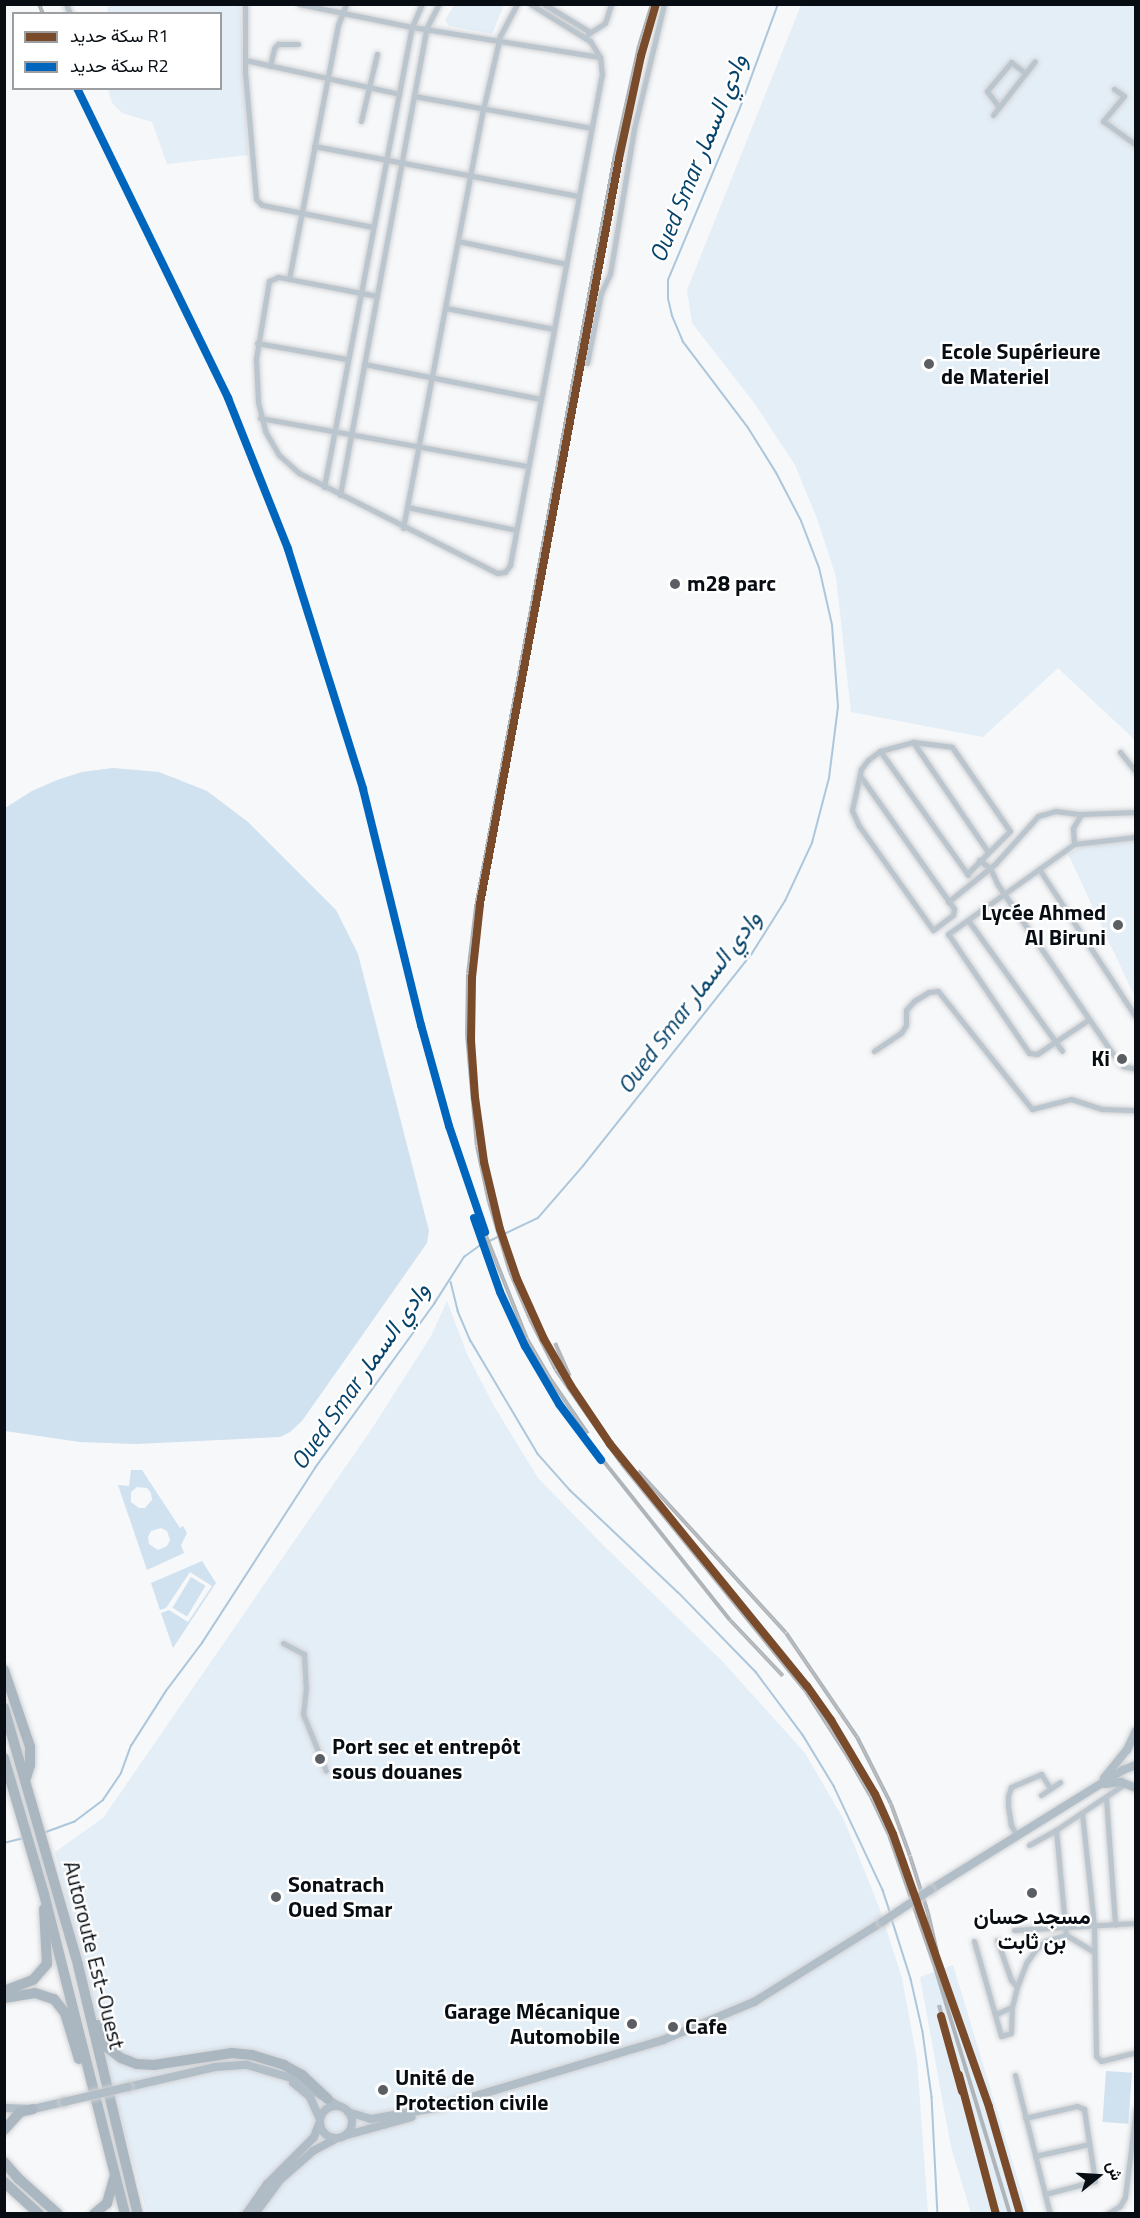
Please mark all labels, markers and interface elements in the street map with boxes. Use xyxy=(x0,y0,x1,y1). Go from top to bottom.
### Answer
legend xyxy=(12,12,222,90)
text: سكة حديد R1 xyxy=(70,22,169,49)
water label: Oued Smar وادي السمار xyxy=(643,50,753,266)
text: سكة حديد R2 xyxy=(70,52,169,79)
place label: Ecole Supérieure de Materiel xyxy=(941,338,1100,390)
marker: Ecole Supérieure de Materiel xyxy=(922,357,936,371)
place label: m28 parc xyxy=(687,571,776,597)
marker: m28 parc xyxy=(668,577,682,591)
place label: Lycée Ahmed Al Biruni xyxy=(981,899,1106,950)
water label: Oued Smar وادي السمار xyxy=(611,905,767,1099)
marker: Lycée Ahmed Al Biruni xyxy=(1111,918,1125,932)
place label: Ki xyxy=(1091,1046,1110,1072)
marker: Ki xyxy=(1115,1052,1129,1066)
water label: Oued Smar وادي السمار xyxy=(285,1277,435,1475)
place label: Port sec et entrepôt sous douanes xyxy=(332,1733,520,1784)
marker: Port sec et entrepôt sous douanes xyxy=(313,1752,327,1766)
street label: Autoroute Est-Ouest xyxy=(58,1858,130,2052)
place label: Sonatrach Oued Smar xyxy=(288,1871,392,1922)
marker: مسجد حسان بن ثابت xyxy=(1025,1886,1039,1900)
marker: Sonatrach Oued Smar xyxy=(269,1890,283,1904)
place label: مسجد حسان بن ثابت xyxy=(973,1903,1091,1954)
place label: Garage Mécanique Automobile xyxy=(444,1998,620,2050)
place label: Cafe xyxy=(685,2014,727,2040)
marker: Garage Mécanique Automobile xyxy=(625,2017,639,2031)
marker: Cafe xyxy=(666,2020,680,2034)
place label: Unité de Protection civile xyxy=(395,2064,549,2116)
marker: Unité de Protection civile xyxy=(376,2083,390,2097)
north arrow xyxy=(1068,2146,1128,2206)
text: ش xyxy=(1101,2158,1130,2183)

